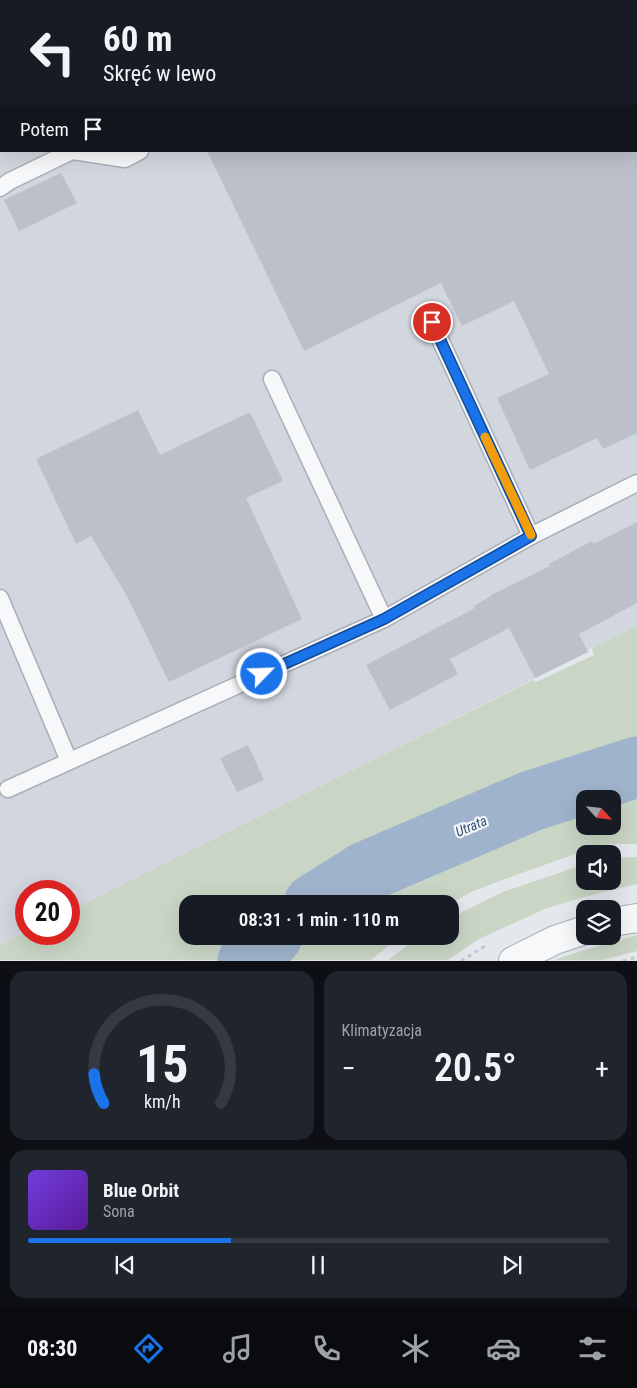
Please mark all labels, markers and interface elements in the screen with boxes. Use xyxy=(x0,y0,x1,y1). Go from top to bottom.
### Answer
text: 60 m xyxy=(103,19,172,60)
icon: left xyxy=(20,20,85,85)
text: Skręć w lewo xyxy=(103,61,216,86)
icon: arrive xyxy=(79,115,107,143)
text: Potem xyxy=(20,118,69,141)
pin xyxy=(411,301,453,343)
icon: arrive xyxy=(418,308,446,336)
position arrow xyxy=(235,647,287,699)
north arrow xyxy=(576,790,621,835)
map controls xyxy=(576,790,621,945)
water label: Utrata xyxy=(453,812,489,840)
button: sound xyxy=(576,845,621,890)
speed limit sign: 20 xyxy=(15,880,80,945)
button: layers xyxy=(576,900,621,945)
text: 08:31 · 1 min · 110 m xyxy=(239,908,399,931)
text: Klimatyzacja xyxy=(342,1021,422,1040)
text: 15 xyxy=(135,1034,188,1095)
text: 20.5° xyxy=(434,1046,517,1090)
text: − xyxy=(342,1052,356,1085)
text: + xyxy=(595,1052,609,1085)
text: km/h xyxy=(143,1091,180,1112)
text: Blue Orbit xyxy=(103,1179,179,1202)
text: Sona xyxy=(103,1202,135,1221)
icon: previous xyxy=(111,1251,139,1279)
icon: pause xyxy=(304,1251,332,1279)
icon: next xyxy=(498,1251,526,1279)
icon: directions xyxy=(131,1331,166,1366)
icon: music xyxy=(220,1331,255,1366)
icon: phone xyxy=(309,1331,344,1366)
icon: climate xyxy=(398,1331,433,1366)
icon: car xyxy=(486,1331,521,1366)
icon: filters xyxy=(575,1331,610,1366)
text: 08:30 xyxy=(27,1336,77,1361)

